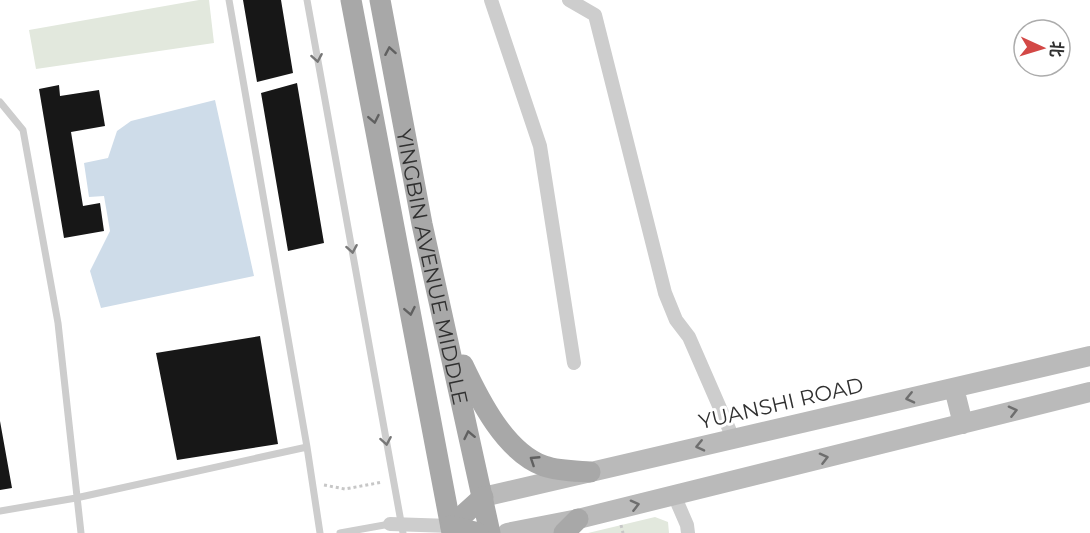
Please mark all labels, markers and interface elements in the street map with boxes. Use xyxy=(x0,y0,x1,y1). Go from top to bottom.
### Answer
north arrow xyxy=(1012,18,1072,78)
text: 北 xyxy=(1046,40,1067,58)
one-way arrow xyxy=(384,46,397,56)
one-way arrow xyxy=(310,52,323,62)
one-way arrow xyxy=(367,115,379,124)
street label: YINGBIN AVENUE MIDDLE xyxy=(392,127,474,407)
one-way arrow xyxy=(345,244,358,254)
one-way arrow xyxy=(403,306,416,316)
street label: YUANSHI ROAD xyxy=(696,372,866,434)
one-way arrow xyxy=(906,391,916,404)
one-way arrow xyxy=(1008,406,1018,419)
one-way arrow xyxy=(463,430,476,440)
one-way arrow xyxy=(380,437,392,446)
one-way arrow xyxy=(695,439,705,452)
one-way arrow xyxy=(819,453,829,466)
one-way arrow xyxy=(530,456,540,468)
one-way arrow xyxy=(629,499,639,512)

